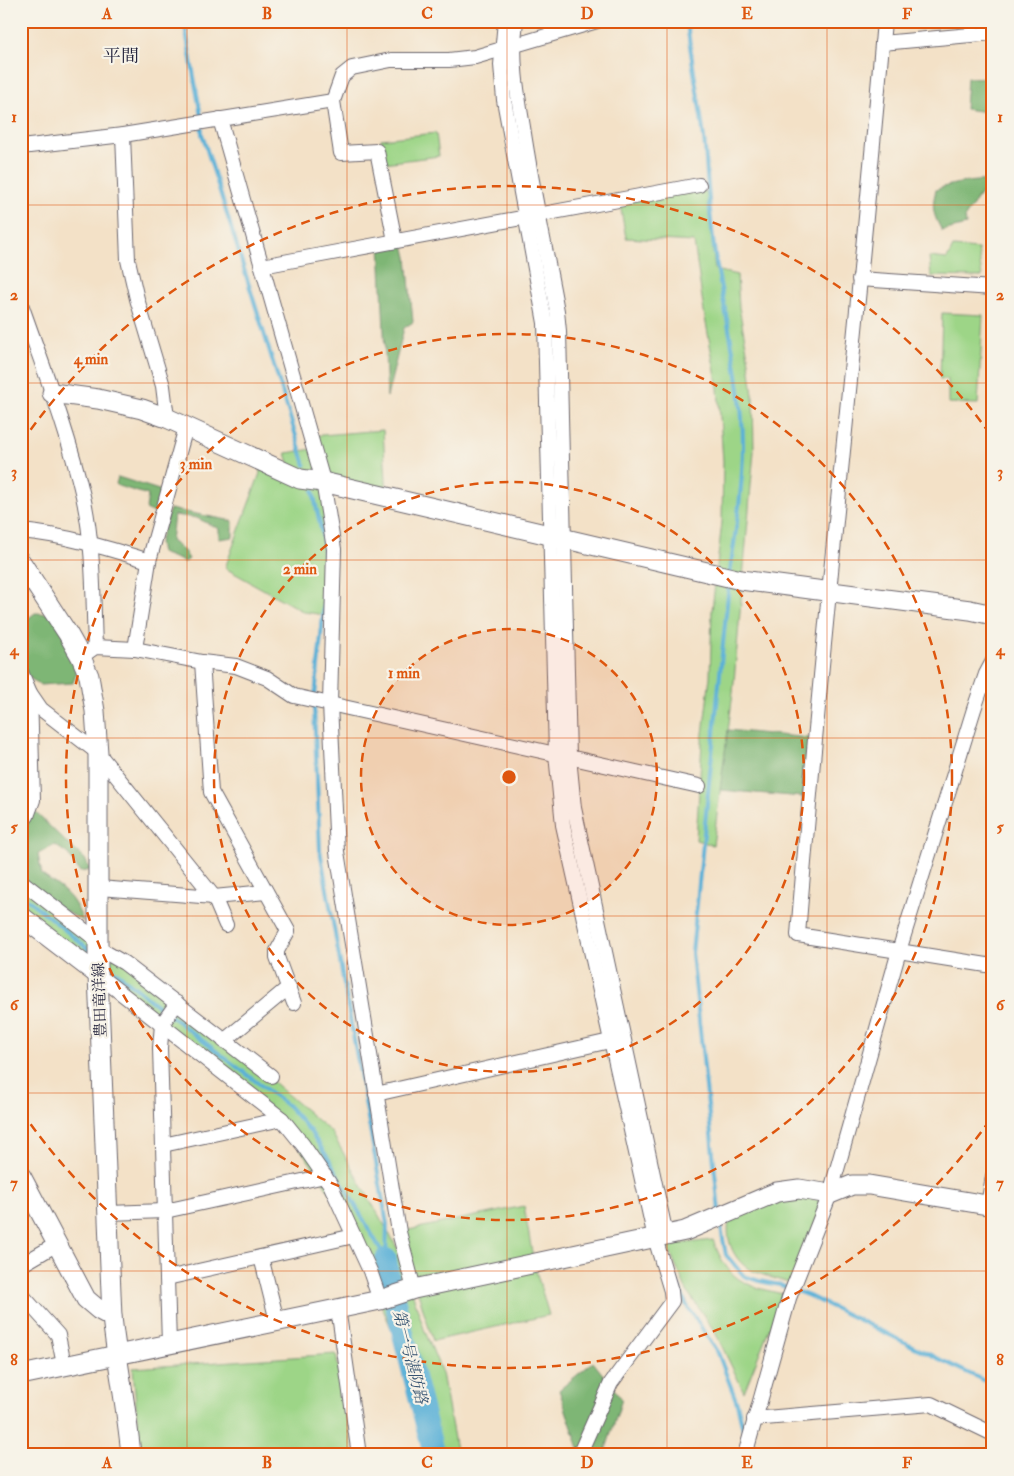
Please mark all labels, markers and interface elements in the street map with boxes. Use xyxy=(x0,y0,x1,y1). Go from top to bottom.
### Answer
text: A xyxy=(101,4,113,24)
text: B xyxy=(262,4,272,24)
text: C xyxy=(421,4,433,24)
text: D xyxy=(580,4,594,24)
text: E xyxy=(741,4,753,24)
text: F xyxy=(902,4,912,24)
district label: 平間 xyxy=(103,45,139,68)
text: 1 xyxy=(11,107,17,127)
text: 1 xyxy=(997,107,1003,127)
text: 2 xyxy=(10,285,18,305)
text: 2 xyxy=(996,285,1004,305)
text: 4 min xyxy=(73,350,109,369)
text: 3 min xyxy=(180,455,212,474)
text: 3 xyxy=(11,462,17,482)
text: 3 xyxy=(997,462,1003,482)
text: 2 min xyxy=(283,560,317,579)
text: 4 xyxy=(9,640,20,660)
text: 4 xyxy=(995,640,1006,660)
text: 1 min xyxy=(388,664,420,683)
centre of rings xyxy=(500,768,518,786)
text: 5 xyxy=(10,817,18,837)
text: 5 xyxy=(996,817,1004,837)
street label: 豊田竜洋線 xyxy=(89,962,111,1038)
text: 6 xyxy=(10,995,20,1015)
text: 6 xyxy=(996,995,1006,1015)
text: 7 xyxy=(10,1173,18,1193)
text: 7 xyxy=(996,1173,1004,1193)
water label: 第一号湛防路 xyxy=(389,1308,432,1407)
text: 8 xyxy=(10,1350,18,1370)
text: 8 xyxy=(996,1350,1004,1370)
text: A xyxy=(101,1453,113,1473)
text: B xyxy=(262,1453,272,1473)
text: C xyxy=(421,1453,433,1473)
text: D xyxy=(580,1453,594,1473)
text: E xyxy=(741,1453,753,1473)
text: F xyxy=(902,1453,912,1473)

